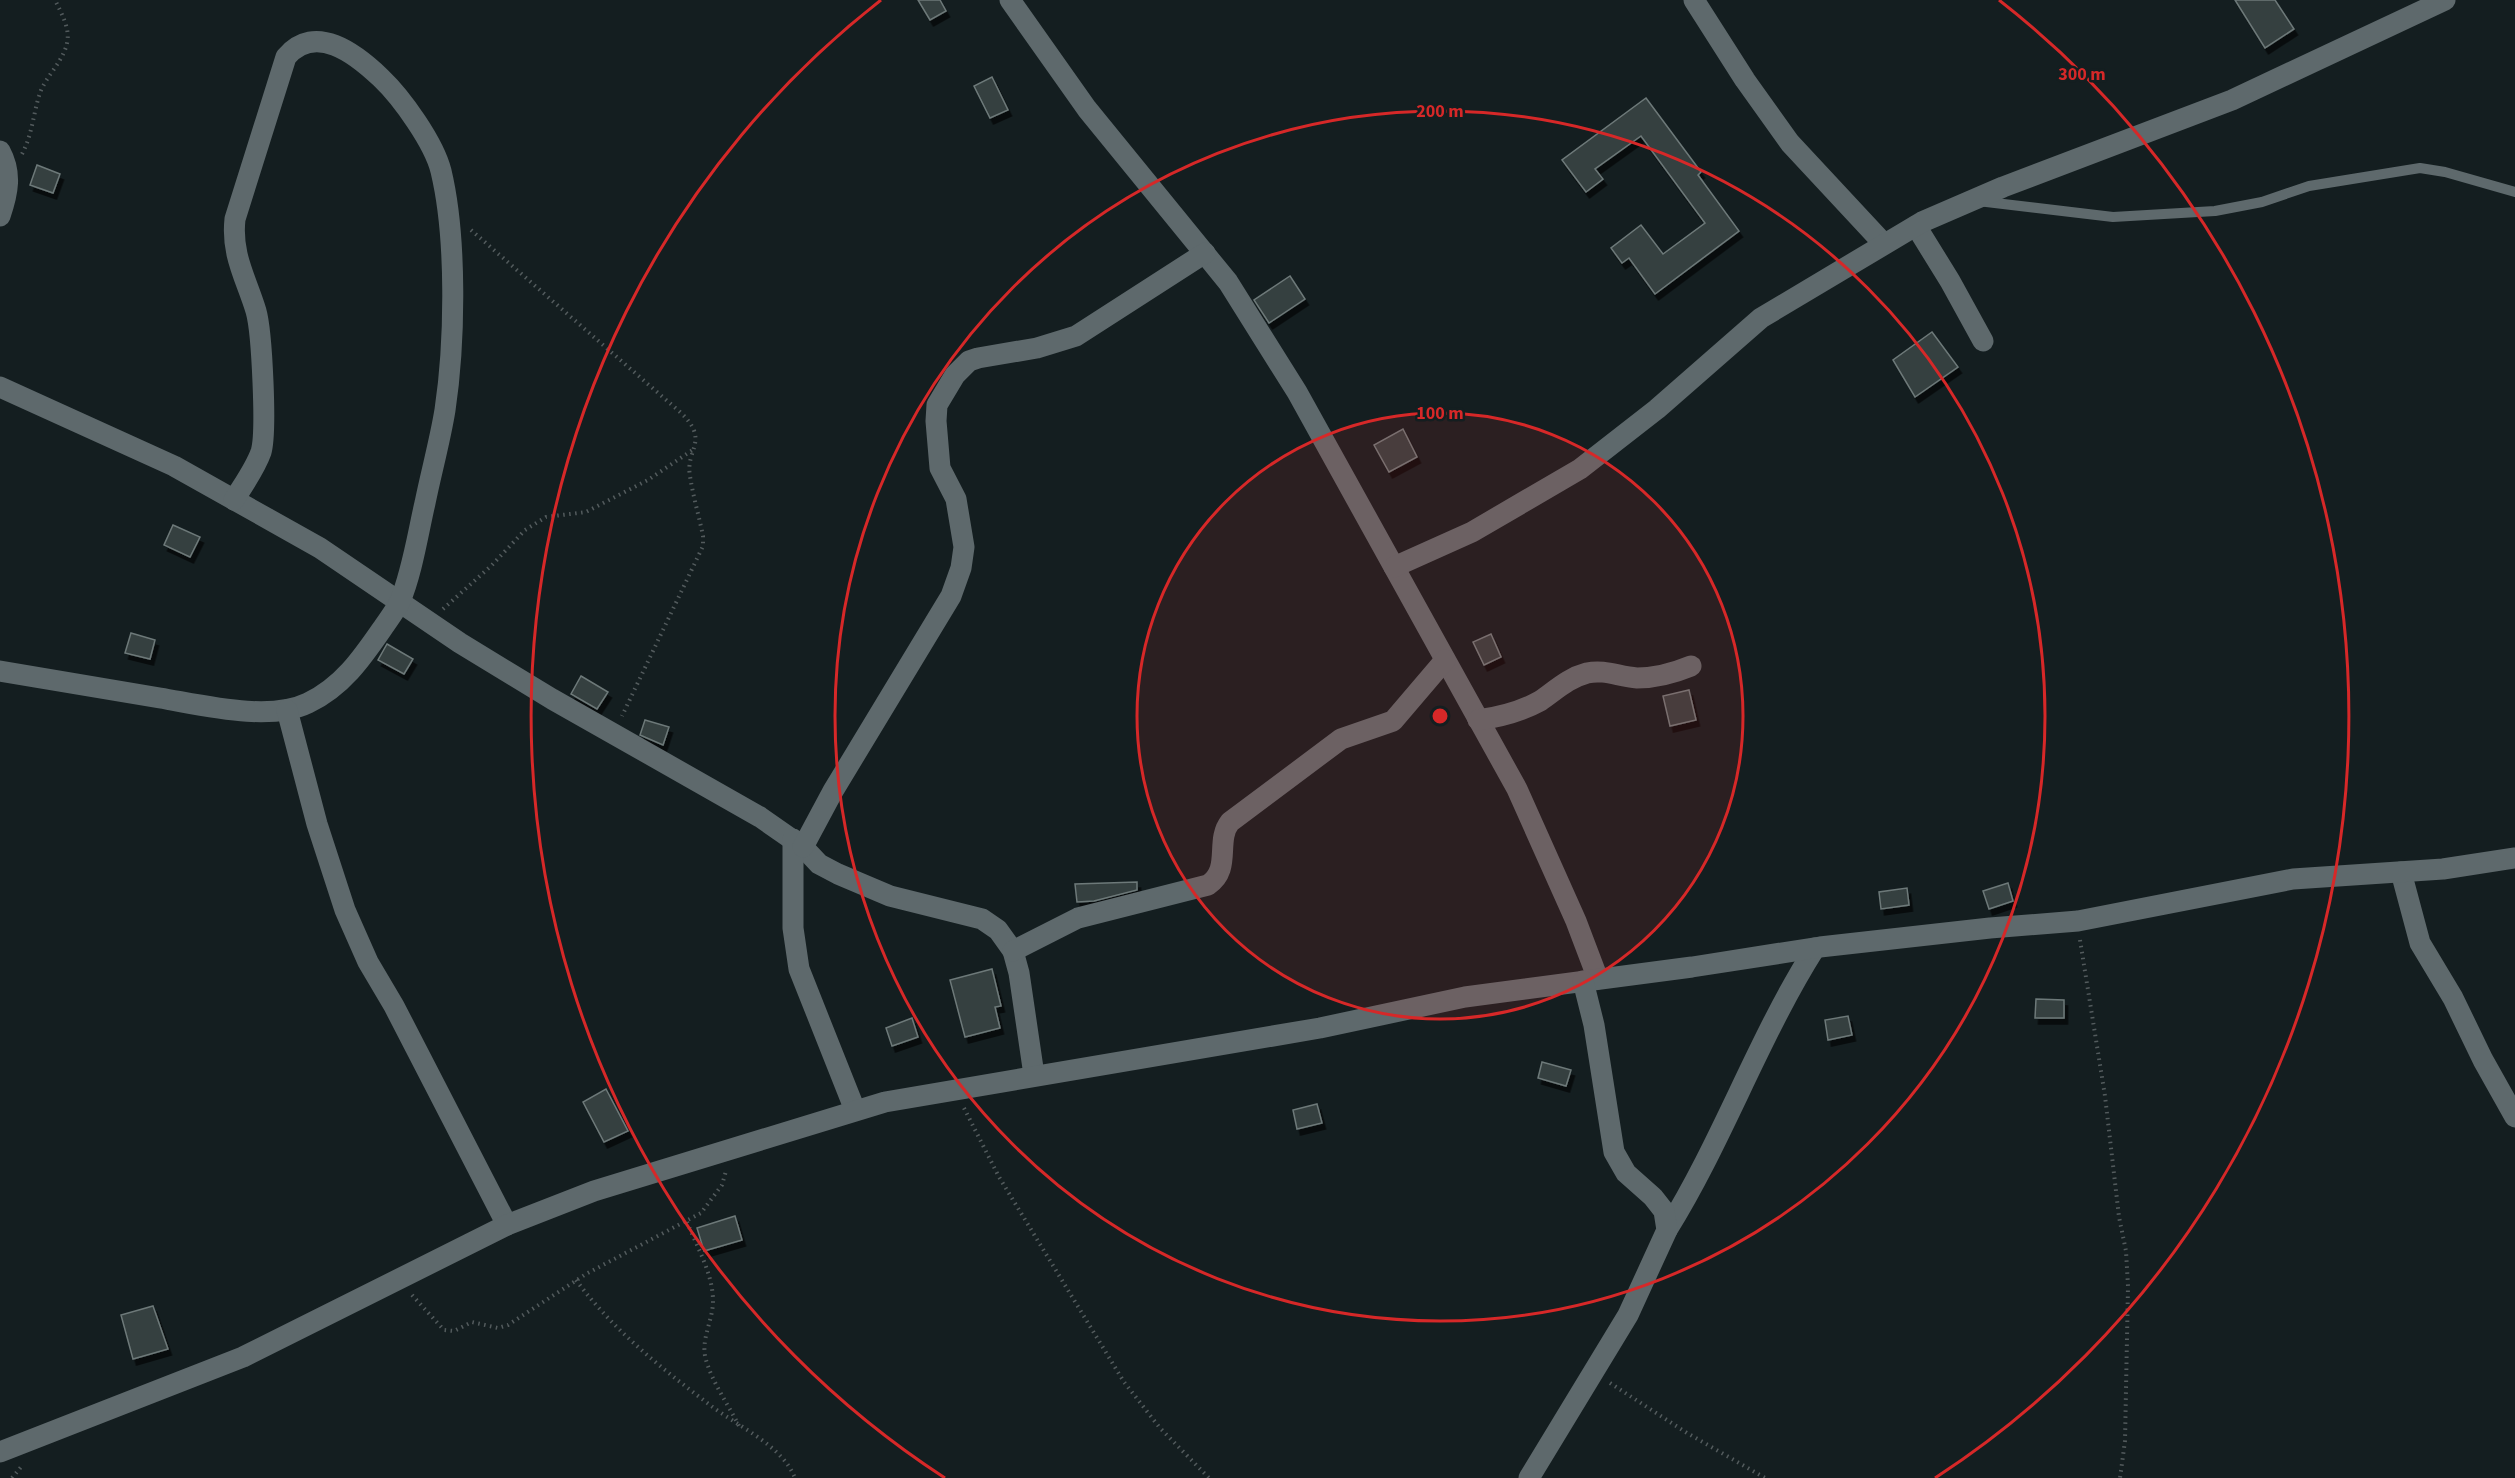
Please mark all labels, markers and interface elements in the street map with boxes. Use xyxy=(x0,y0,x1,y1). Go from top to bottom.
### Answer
text: 300 m xyxy=(2058,62,2106,87)
text: 200 m xyxy=(1416,99,1464,124)
text: 100 m xyxy=(1416,401,1464,426)
centre of rings xyxy=(1430,706,1450,726)

